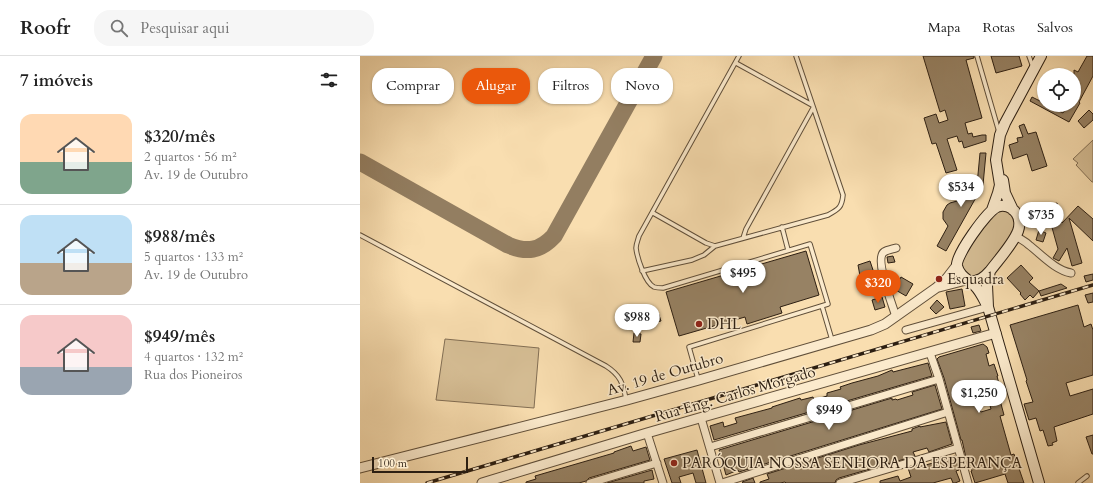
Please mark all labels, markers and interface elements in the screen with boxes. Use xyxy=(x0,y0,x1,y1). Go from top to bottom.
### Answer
search box xyxy=(94,10,374,46)
text: Roofr xyxy=(20,15,70,41)
icon: search xyxy=(108,17,130,39)
text: Pesquisar aqui xyxy=(140,18,229,38)
text: Mapa xyxy=(928,18,961,37)
text: Rotas xyxy=(983,18,1015,37)
text: Salvos xyxy=(1037,18,1073,37)
chip: Comprar xyxy=(372,68,454,104)
chip: Alugar xyxy=(462,68,530,104)
chip: Filtros xyxy=(538,68,603,104)
chip: Novo xyxy=(611,68,673,104)
map controls xyxy=(1037,68,1081,112)
button: locate xyxy=(1037,68,1081,112)
text: 7 imóveis xyxy=(20,69,93,92)
icon: filters xyxy=(318,69,340,91)
text: $320/mês xyxy=(144,125,215,148)
icon: home xyxy=(52,130,100,178)
text: 2 quartos · 56 m² xyxy=(144,148,237,166)
text: Av. 19 de Outubro xyxy=(144,166,248,184)
pin: $534 xyxy=(937,174,985,208)
text: $534 xyxy=(948,178,974,196)
pin: $735 xyxy=(1017,202,1065,236)
text: $735 xyxy=(1028,206,1054,224)
text: $988/mês xyxy=(144,225,215,248)
icon: home xyxy=(52,231,100,279)
text: 5 quartos · 133 m² xyxy=(144,248,243,266)
pin: $495 xyxy=(719,260,767,294)
text: $495 xyxy=(730,264,756,282)
text: Av. 19 de Outubro xyxy=(144,266,248,284)
place label: Esquadra xyxy=(947,269,1004,289)
pin: $320 xyxy=(854,270,902,304)
text: $320 xyxy=(865,274,891,292)
marker: Esquadra xyxy=(934,274,944,284)
pin: $988 xyxy=(613,304,661,338)
text: $988 xyxy=(624,308,650,326)
place label: DHL xyxy=(707,314,742,334)
marker: DHL xyxy=(694,319,704,329)
text: $949/mês xyxy=(144,325,215,348)
icon: home xyxy=(52,331,100,379)
text: 4 quartos · 132 m² xyxy=(144,348,243,366)
street label: Av. 19 de Outubro xyxy=(605,348,725,400)
street label: Rua Eng. Carlos Morgado xyxy=(652,361,818,427)
text: Rua dos Pioneiros xyxy=(144,366,242,384)
pin: $1,250 xyxy=(946,380,1012,414)
text: $1,250 xyxy=(960,384,998,402)
pin: $949 xyxy=(805,397,853,431)
text: $949 xyxy=(816,401,842,419)
place label: PARÓQUIA NOSSA SENHORA DA ESPERANÇA xyxy=(682,453,1022,473)
scale bar xyxy=(372,455,468,474)
text: 100 m xyxy=(378,456,407,471)
marker: PARÓQUIA NOSSA SENHORA DA ESPERANÇA xyxy=(669,458,679,468)

